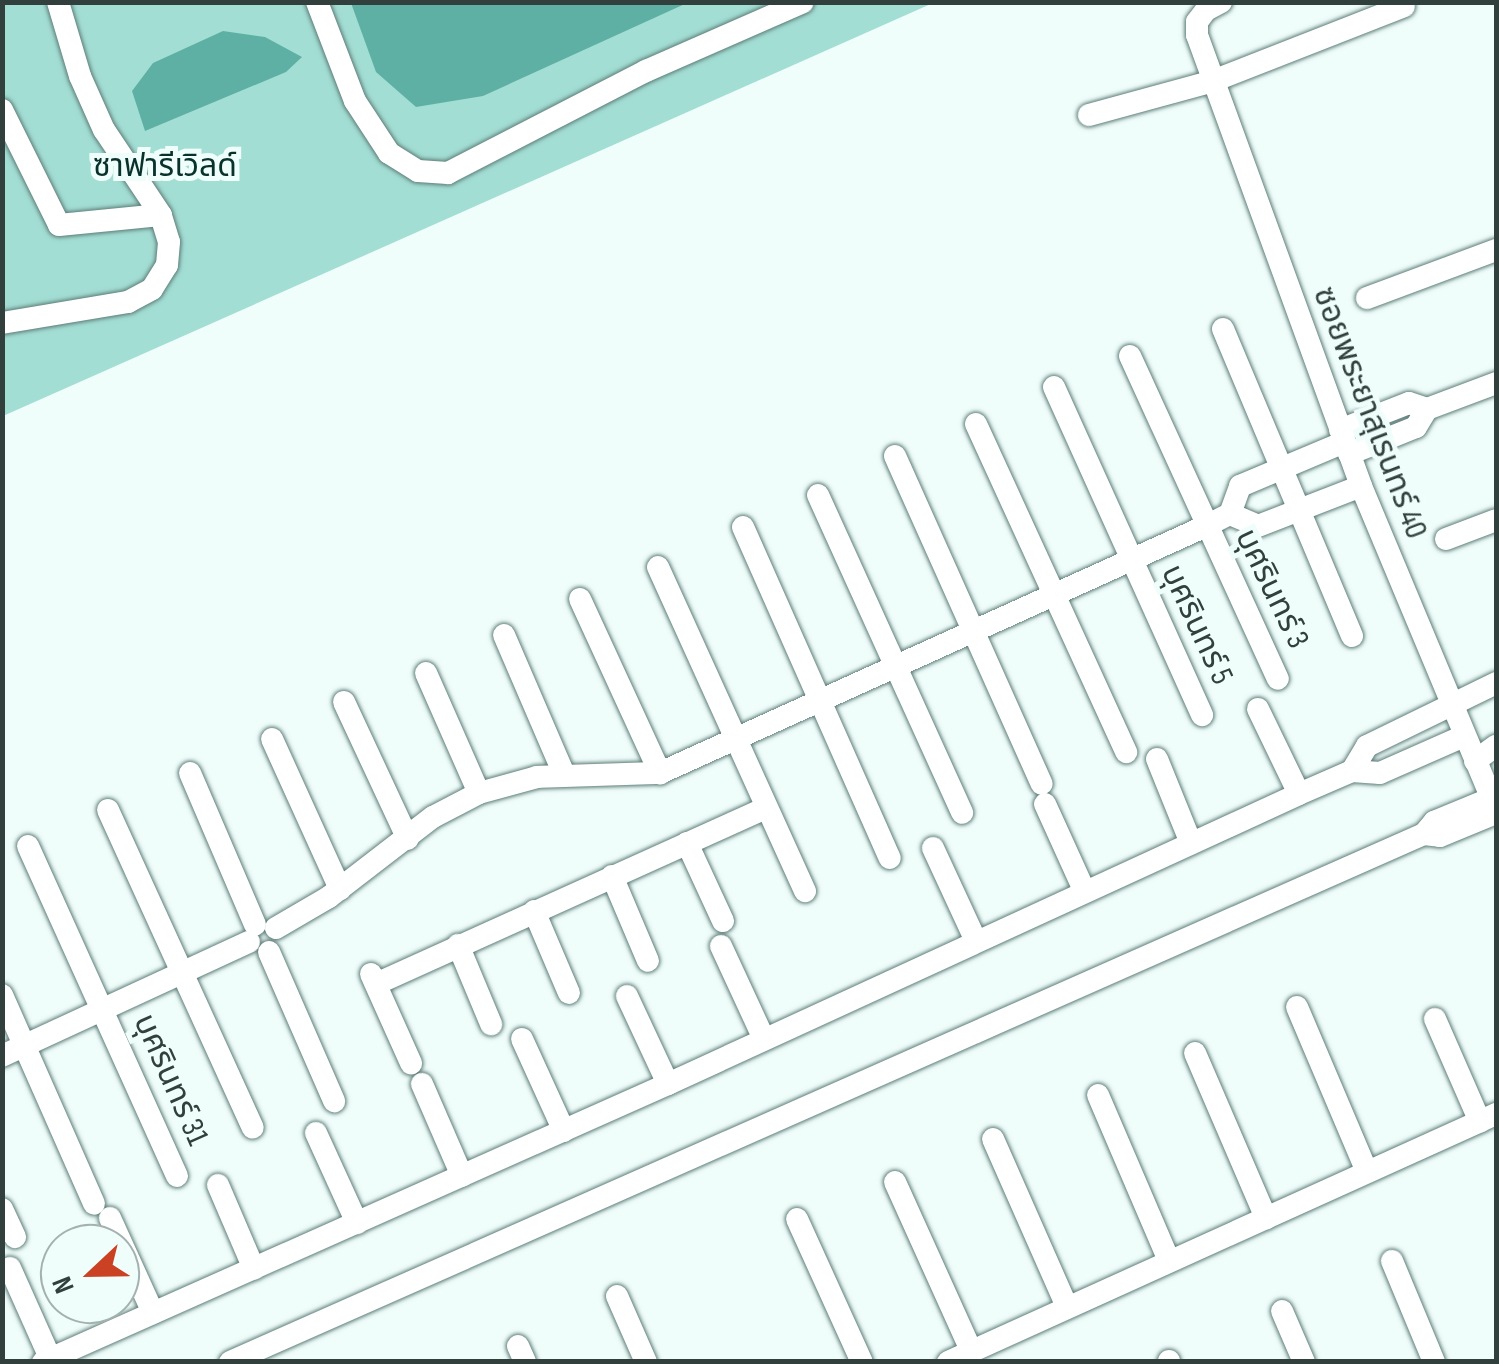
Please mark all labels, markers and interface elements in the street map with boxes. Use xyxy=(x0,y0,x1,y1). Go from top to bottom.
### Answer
park label: ซาฟารีเวิลด์ xyxy=(93,148,237,186)
street label: ซอยพระยาสุเรนทร์ 40 xyxy=(1303,282,1435,544)
street label: บุศรินทร์ 3 xyxy=(1226,523,1316,655)
street label: บุศรินทร์ 5 xyxy=(1152,559,1240,691)
street label: บุศรินทร์ 31 xyxy=(124,1008,216,1152)
north arrow xyxy=(40,1224,140,1324)
text: N xyxy=(45,1272,82,1298)

